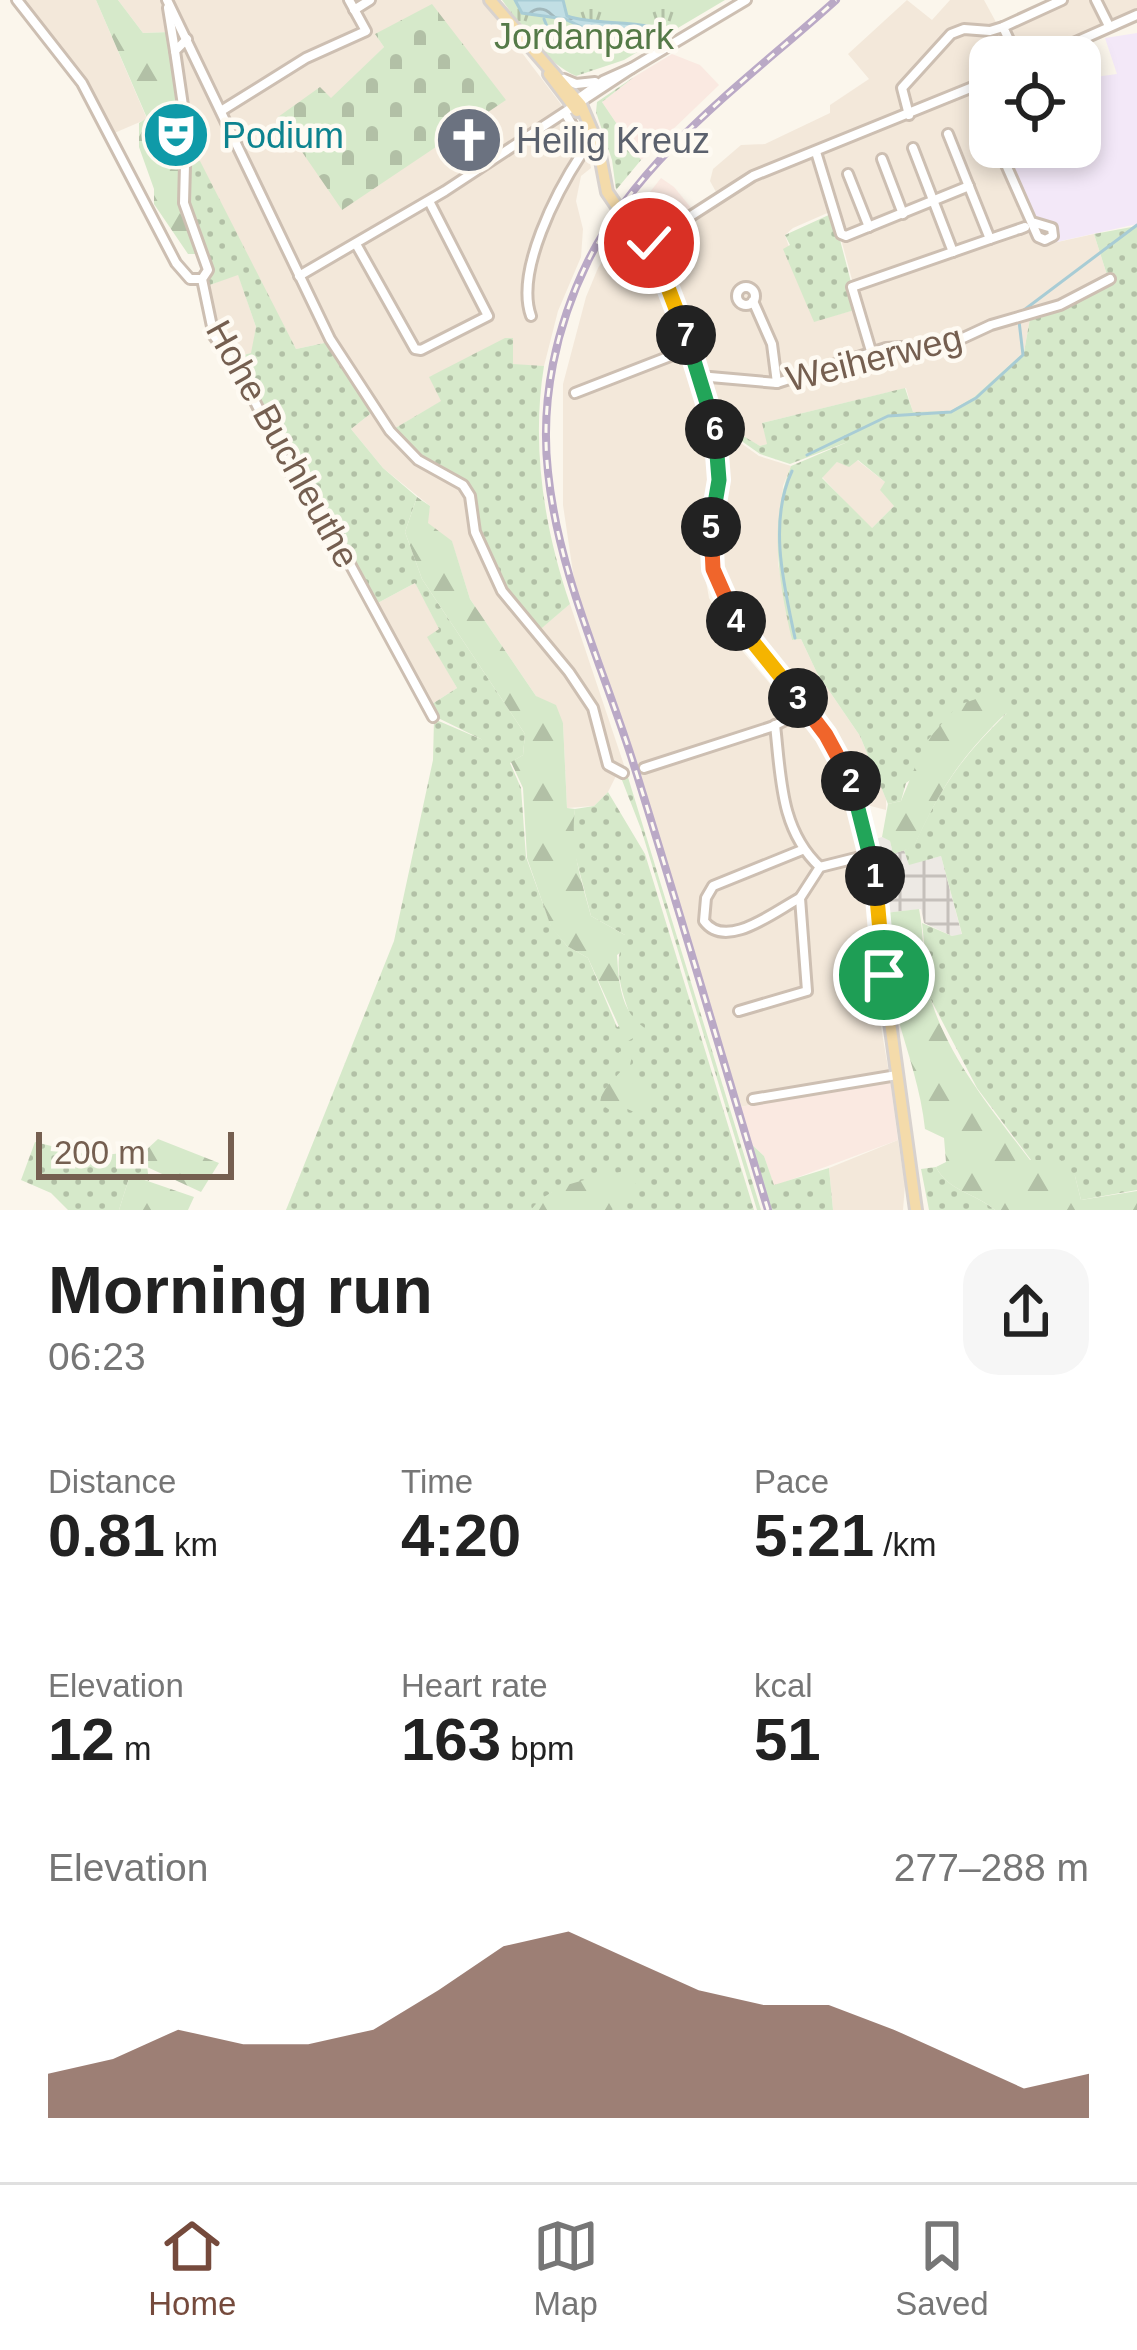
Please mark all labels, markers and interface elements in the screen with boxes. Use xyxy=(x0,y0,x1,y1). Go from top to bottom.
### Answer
park label: Jordanpark xyxy=(494,16,675,57)
map controls xyxy=(969,36,1101,168)
button: locate xyxy=(969,36,1101,168)
theatre icon: Podium xyxy=(141,100,211,170)
church icon: Heilig Kreuz xyxy=(434,105,504,175)
place label: Podium xyxy=(222,115,344,156)
place label: Heilig Kreuz xyxy=(516,120,710,161)
pin xyxy=(598,192,700,294)
icon: check xyxy=(616,210,682,276)
pin: 7 xyxy=(656,305,716,365)
street label: Hohe Buchleuthe xyxy=(198,313,368,575)
text: 7 xyxy=(677,316,695,353)
street label: Weiherweg xyxy=(782,316,966,400)
pin: 6 xyxy=(685,399,745,459)
text: 6 xyxy=(706,410,724,447)
pin: 5 xyxy=(681,497,741,557)
text: 5 xyxy=(702,508,720,545)
pin: 4 xyxy=(706,591,766,651)
text: 4 xyxy=(727,602,745,639)
pin: 3 xyxy=(768,668,828,728)
text: 3 xyxy=(789,679,807,716)
pin: 2 xyxy=(821,751,881,811)
text: 2 xyxy=(842,762,860,799)
pin: 1 xyxy=(845,846,905,906)
text: 1 xyxy=(866,857,884,894)
pin xyxy=(833,924,935,1026)
icon: arrive xyxy=(851,942,917,1008)
scale bar xyxy=(36,1126,234,1179)
text: 200 m xyxy=(54,1134,146,1171)
button: share xyxy=(963,1249,1089,1375)
text: Morning run xyxy=(48,1253,433,1327)
text: 06:23 xyxy=(48,1335,146,1378)
text: Distance xyxy=(48,1463,176,1500)
text: Time xyxy=(401,1463,473,1500)
text: Pace xyxy=(754,1463,829,1500)
text: 0.81 xyxy=(48,1502,165,1569)
text: 4:20 xyxy=(401,1502,521,1569)
text: 5:21 xyxy=(754,1502,874,1569)
text: km xyxy=(165,1526,218,1563)
text: /km xyxy=(874,1526,936,1563)
text: Elevation xyxy=(48,1667,184,1704)
text: Heart rate xyxy=(401,1667,548,1704)
text: kcal xyxy=(754,1667,813,1704)
text: 12 xyxy=(48,1706,115,1773)
text: 163 xyxy=(401,1706,501,1773)
text: 51 xyxy=(754,1706,821,1773)
text: m xyxy=(115,1730,151,1767)
text: bpm xyxy=(501,1730,574,1767)
text: Elevation xyxy=(48,1846,208,1889)
text: 277–288 m xyxy=(894,1846,1089,1889)
tab: Home xyxy=(148,2213,236,2323)
tab: Map xyxy=(533,2213,599,2323)
tab: Saved xyxy=(895,2213,989,2323)

